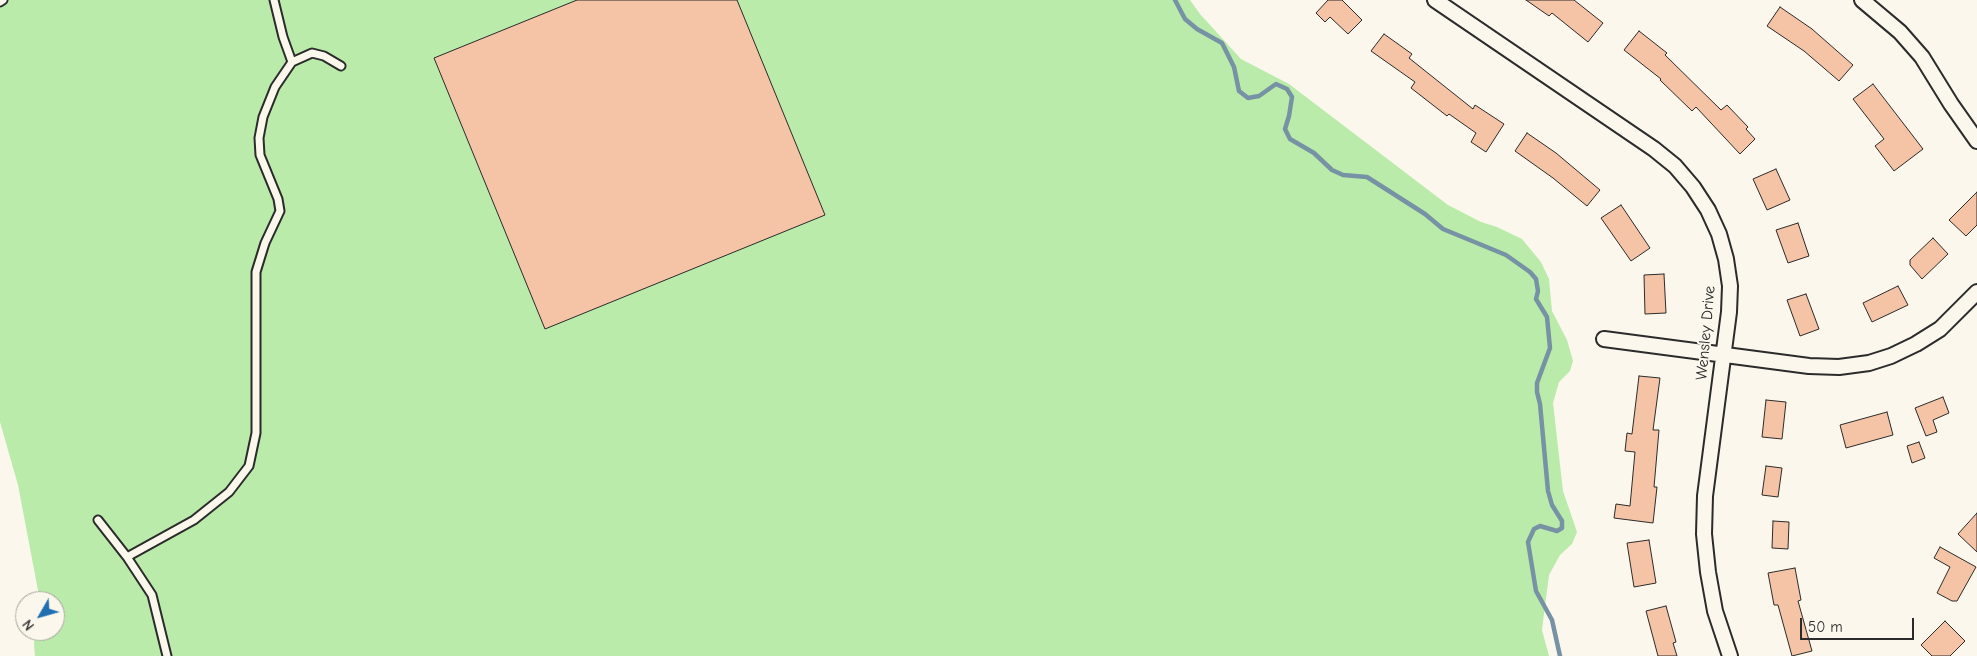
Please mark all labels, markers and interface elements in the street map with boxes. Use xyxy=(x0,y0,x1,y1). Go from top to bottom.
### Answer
street label: Wensley Drive xyxy=(1692,285,1720,381)
north arrow xyxy=(15,591,65,641)
scale bar xyxy=(1802,608,1916,640)
text: N xyxy=(19,616,38,634)
text: 50 m xyxy=(1808,618,1843,636)

